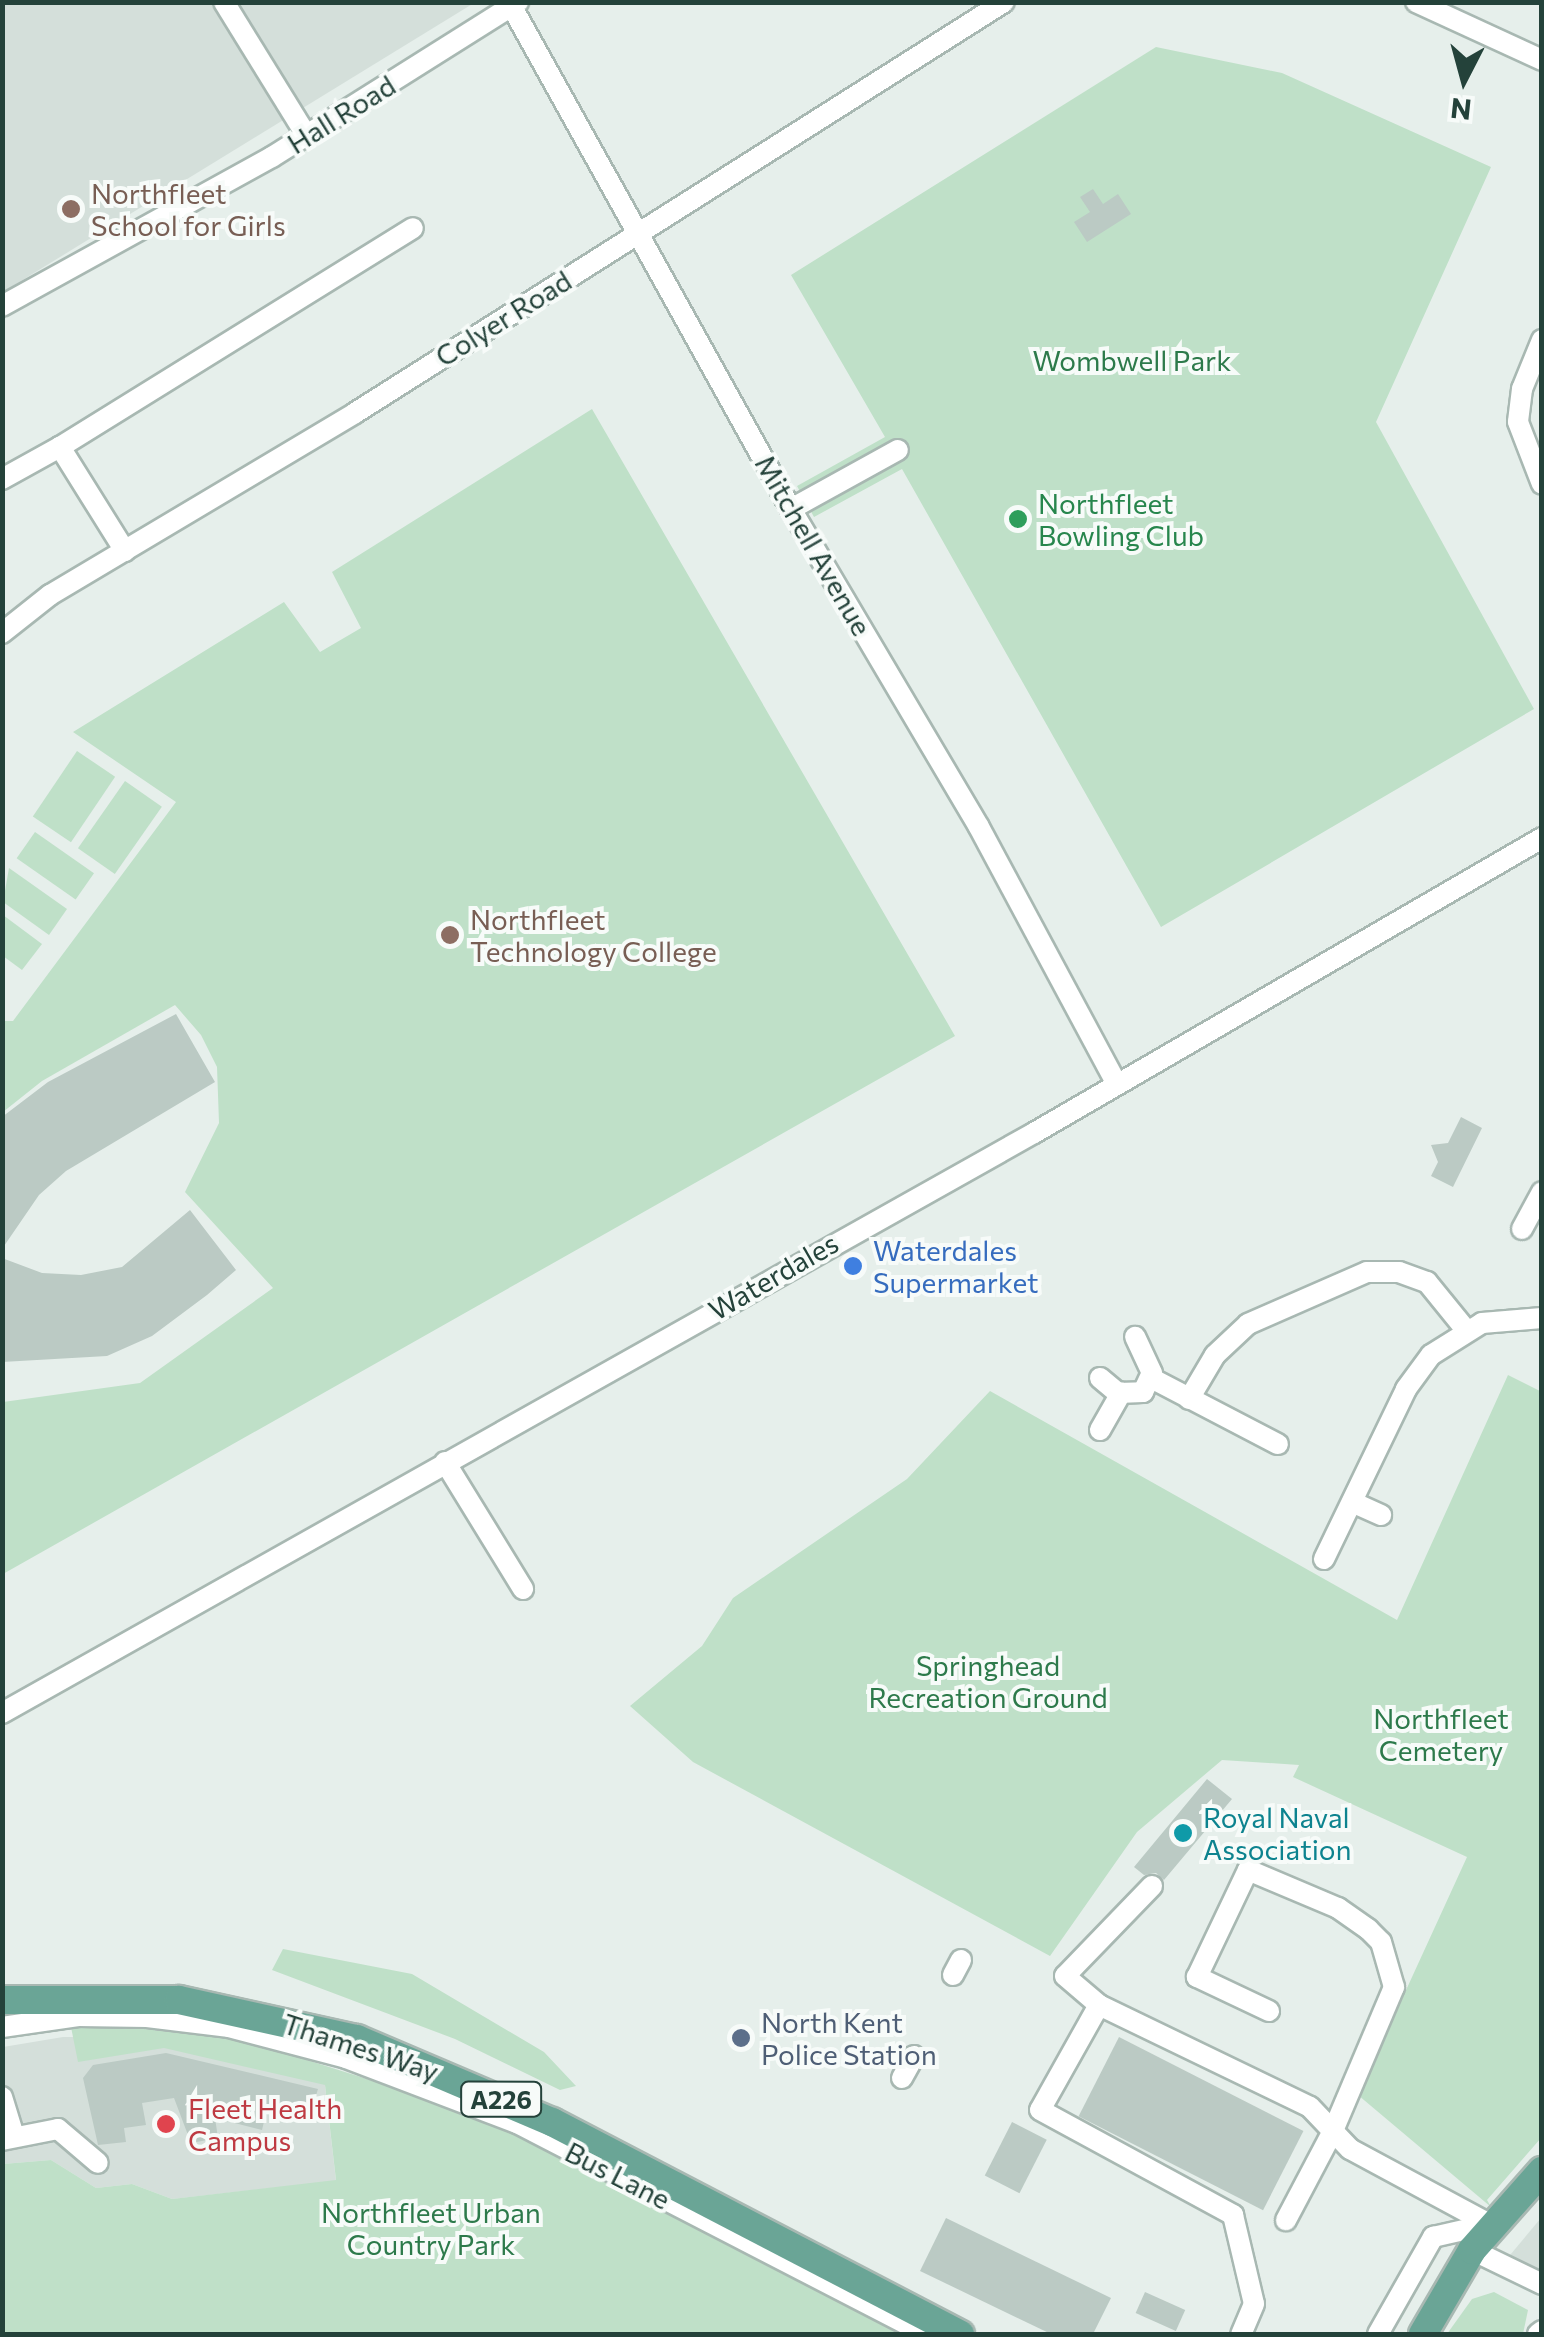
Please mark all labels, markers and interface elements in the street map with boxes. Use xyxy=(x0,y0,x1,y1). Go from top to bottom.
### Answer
north arrow xyxy=(1414,30,1514,130)
street label: Hall Road xyxy=(281,68,401,160)
text: N xyxy=(1449,92,1473,128)
place label: Northfleet School for Girls xyxy=(91,176,286,242)
marker: Northfleet School for Girls xyxy=(60,198,82,220)
street label: Colyer Road xyxy=(429,263,577,373)
park label: Wombwell Park xyxy=(1033,343,1231,377)
street label: Mitchell Avenue xyxy=(749,449,879,641)
place label: Northfleet Bowling Club xyxy=(1038,486,1204,552)
marker: Northfleet Bowling Club xyxy=(1007,508,1029,530)
place label: Northfleet Technology College xyxy=(470,902,717,968)
marker: Northfleet Technology College xyxy=(439,924,461,946)
street label: Waterdales xyxy=(702,1225,844,1327)
place label: Waterdales Supermarket xyxy=(873,1233,1038,1299)
marker: Waterdales Supermarket xyxy=(842,1255,864,1277)
park label: Springhead Recreation Ground xyxy=(868,1648,1108,1714)
park label: Northfleet Cemetery xyxy=(1373,1701,1509,1767)
place label: Royal Naval Association xyxy=(1203,1800,1352,1866)
marker: Royal Naval Association xyxy=(1172,1822,1194,1844)
place label: North Kent Police Station xyxy=(761,2005,937,2071)
street label: Thames Way xyxy=(279,2006,443,2088)
marker: North Kent Police Station xyxy=(730,2027,752,2049)
road number: A226 xyxy=(458,2079,544,2119)
place label: Fleet Health Campus xyxy=(188,2091,342,2157)
marker: Fleet Health Campus xyxy=(153,2111,179,2137)
street label: Bus Lane xyxy=(560,2134,676,2216)
park label: Northfleet Urban Country Park xyxy=(321,2195,541,2261)

